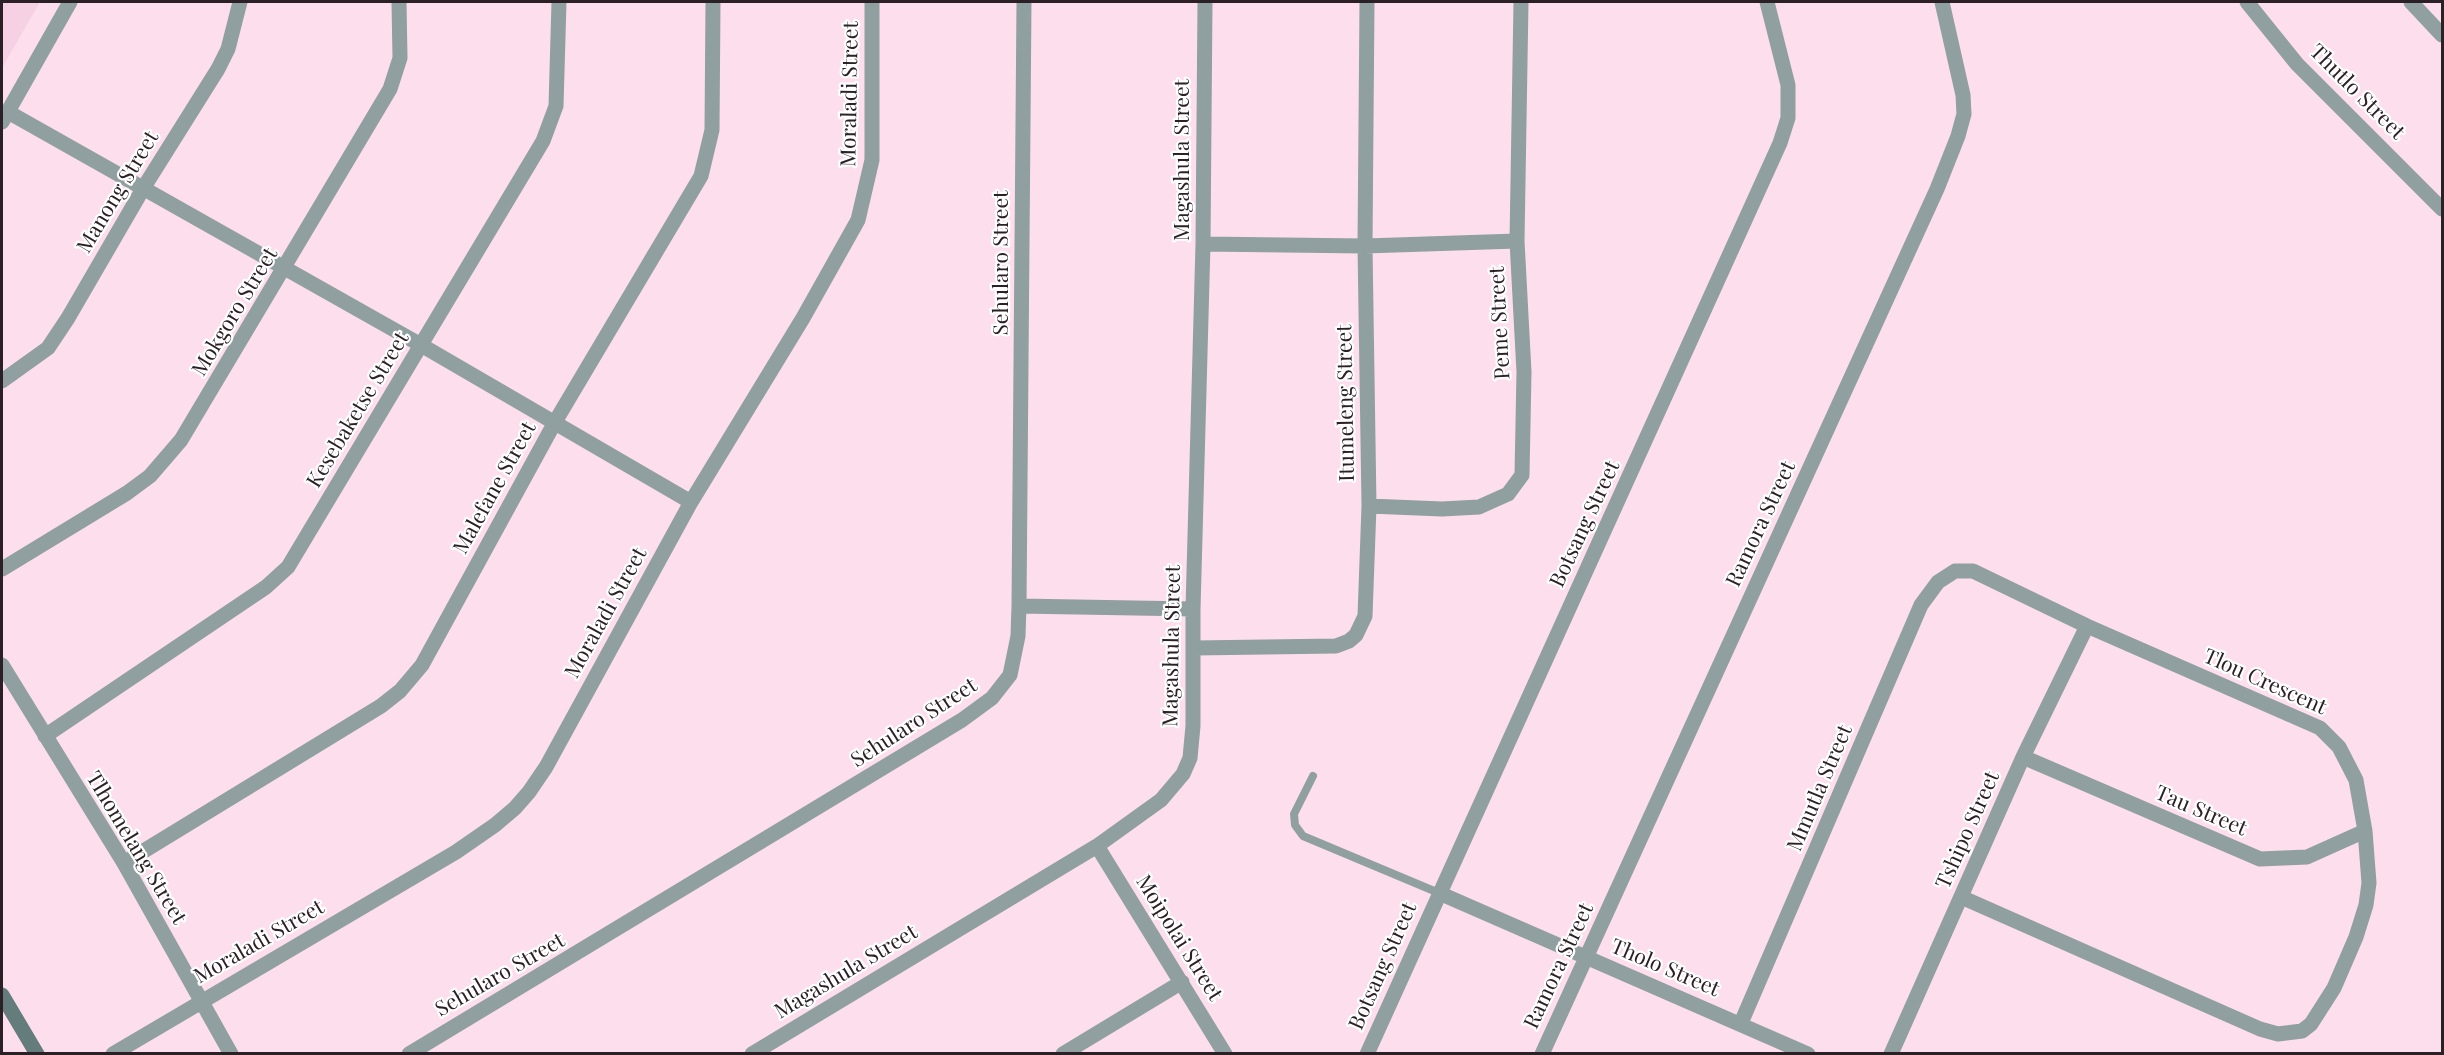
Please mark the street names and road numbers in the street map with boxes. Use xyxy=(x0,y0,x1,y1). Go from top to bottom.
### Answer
street label: Moraladi Street xyxy=(836,21,864,167)
street label: Thutlo Street xyxy=(2304,39,2410,145)
street label: Magashula Street xyxy=(1169,79,1195,241)
street label: Manong Street xyxy=(72,126,164,258)
street label: Sehularo Street xyxy=(988,190,1014,336)
street label: Mokgoro Street xyxy=(187,243,283,381)
street label: Peme Street xyxy=(1484,266,1516,380)
street label: Itumeleng Street xyxy=(1332,324,1360,482)
street label: Kesebaketse Street xyxy=(302,328,414,492)
street label: Malefane Street xyxy=(448,417,542,559)
street label: Botsang Street xyxy=(1545,457,1625,591)
street label: Ramora Street xyxy=(1721,457,1801,591)
street label: Moraladi Street xyxy=(560,543,652,683)
street label: Magashula Street xyxy=(1158,565,1186,727)
street label: Tlou Crescent xyxy=(2200,644,2330,720)
street label: Sehularo Street xyxy=(846,673,982,773)
street label: Mmutla Street xyxy=(1782,721,1858,855)
street label: Tlhomelang Street xyxy=(81,767,191,929)
street label: Tshipo Street xyxy=(1931,767,2005,893)
street label: Tau Street xyxy=(2151,780,2251,842)
street label: Moipolai Street xyxy=(1130,871,1228,1005)
street label: Moraladi Street xyxy=(190,895,328,989)
street label: Botsang Street xyxy=(1344,898,1422,1034)
street label: Ramora Street xyxy=(1519,899,1599,1033)
street label: Magashula Street xyxy=(770,919,922,1025)
street label: Sehularo Street xyxy=(431,928,569,1022)
street label: Tholo Street xyxy=(1607,934,1723,1002)

